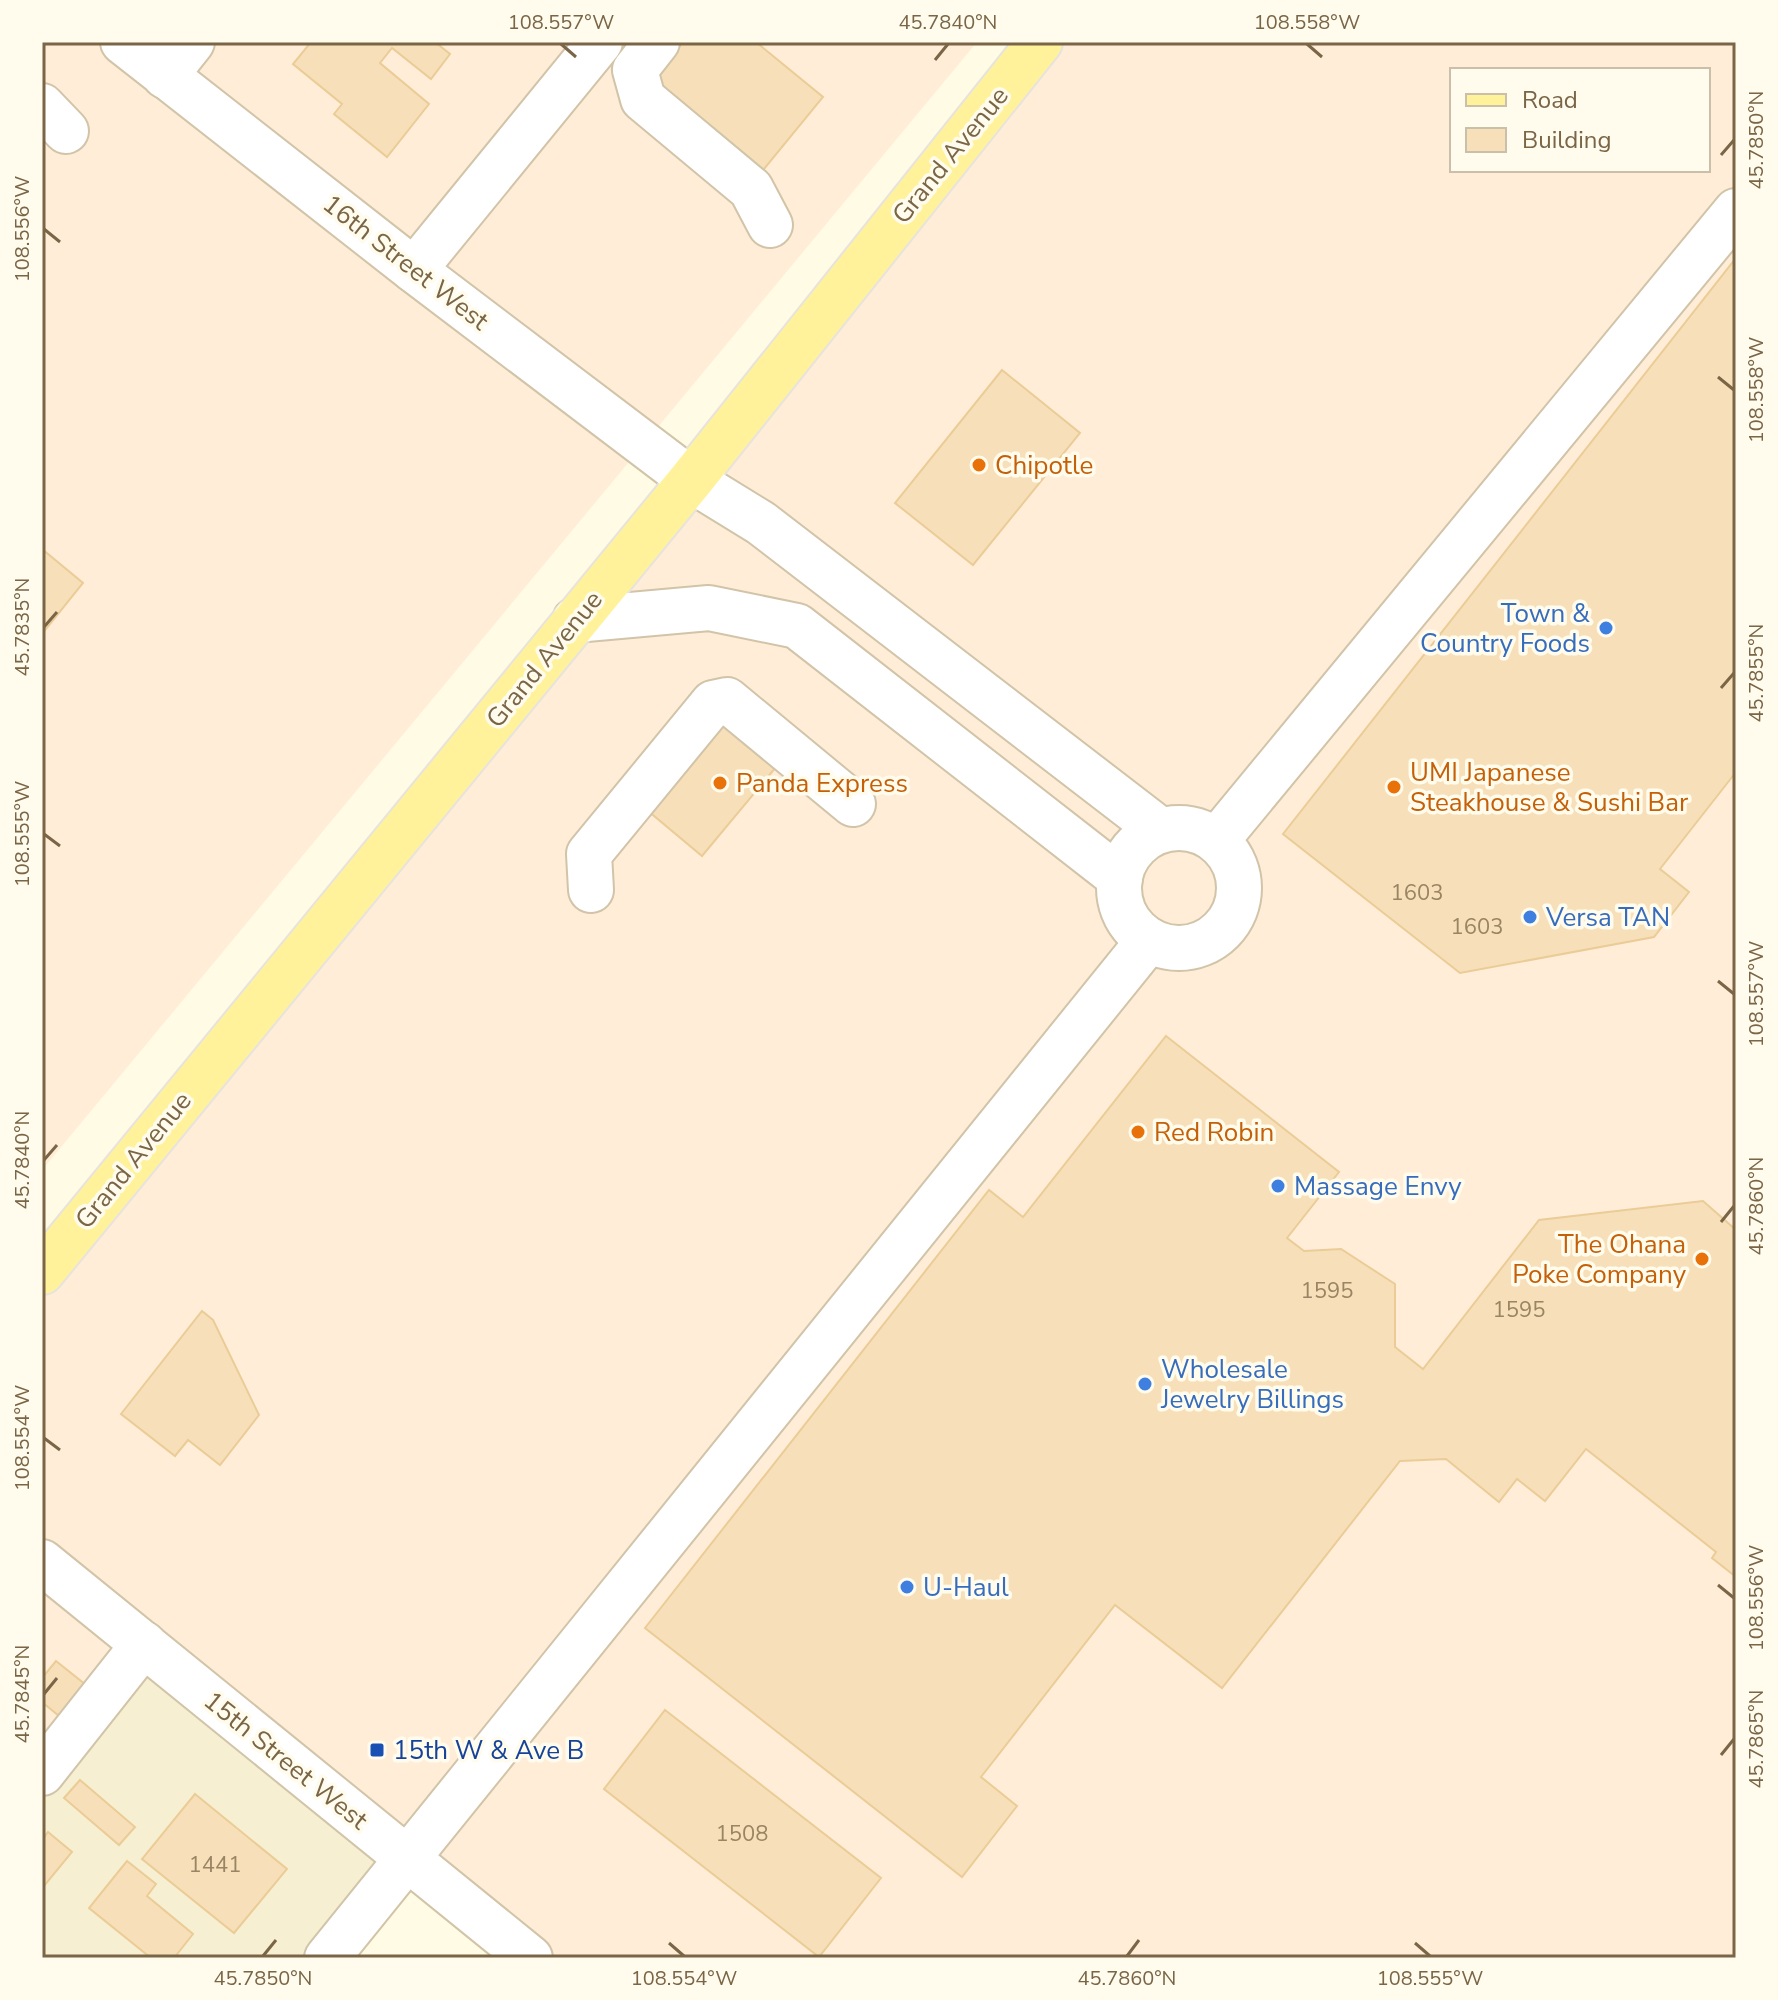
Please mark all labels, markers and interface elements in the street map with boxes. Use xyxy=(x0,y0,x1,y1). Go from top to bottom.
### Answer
text: 108.557°W xyxy=(508,9,614,36)
text: 45.7840°N xyxy=(899,9,997,36)
text: 108.558°W xyxy=(1254,9,1360,36)
legend xyxy=(1450,68,1710,172)
street label: Grand Avenue xyxy=(884,79,1017,231)
text: Road xyxy=(1522,84,1578,116)
text: 45.7850°N xyxy=(1743,91,1770,189)
text: Building xyxy=(1522,124,1612,156)
text: 108.556°W xyxy=(9,176,36,282)
street label: 16th Street West xyxy=(315,186,497,339)
text: 108.558°W xyxy=(1743,337,1770,443)
place label: Chipotle xyxy=(995,448,1093,483)
marker: Chipotle xyxy=(970,456,988,474)
text: 45.7835°N xyxy=(9,578,36,676)
street label: Grand Avenue xyxy=(478,583,611,735)
place label: Town & Country Foods xyxy=(1420,596,1590,661)
marker: Town & Country Foods xyxy=(1597,619,1615,637)
text: 45.7855°N xyxy=(1743,624,1770,722)
place label: UMI Japanese Steakhouse & Sushi Bar xyxy=(1410,755,1689,820)
place label: Panda Express xyxy=(736,766,908,801)
marker: Panda Express xyxy=(711,774,729,792)
marker: UMI Japanese Steakhouse & Sushi Bar xyxy=(1385,778,1403,796)
text: 108.555°W xyxy=(9,781,36,887)
house number: 1603 xyxy=(1391,878,1443,908)
place label: Versa TAN xyxy=(1545,900,1670,935)
marker: Versa TAN xyxy=(1521,908,1539,926)
house number: 1603 xyxy=(1451,912,1503,942)
text: 108.557°W xyxy=(1743,941,1770,1047)
street label: Grand Avenue xyxy=(67,1084,200,1236)
text: 45.7840°N xyxy=(9,1111,36,1209)
place label: Red Robin xyxy=(1154,1115,1274,1150)
marker: Red Robin xyxy=(1129,1123,1147,1141)
text: 45.7860°N xyxy=(1743,1157,1770,1255)
place label: Massage Envy xyxy=(1294,1169,1462,1204)
marker: Massage Envy xyxy=(1269,1177,1287,1195)
place label: The Ohana Poke Company xyxy=(1512,1227,1687,1292)
marker: The Ohana Poke Company xyxy=(1693,1250,1711,1268)
house number: 1595 xyxy=(1301,1276,1353,1306)
house number: 1595 xyxy=(1493,1295,1545,1325)
place label: Wholesale Jewelry Billings xyxy=(1160,1352,1344,1417)
marker: Wholesale Jewelry Billings xyxy=(1136,1375,1154,1393)
text: 108.554°W xyxy=(9,1385,36,1491)
text: 108.556°W xyxy=(1743,1545,1770,1651)
place label: U-Haul xyxy=(923,1570,1009,1605)
marker: U-Haul xyxy=(898,1578,916,1596)
text: 45.7845°N xyxy=(9,1645,36,1743)
street label: 15th Street West xyxy=(196,1683,376,1838)
text: 45.7865°N xyxy=(1743,1690,1770,1788)
place label: 15th W & Ave B xyxy=(393,1733,584,1768)
marker: 15th W & Ave B xyxy=(368,1741,386,1759)
house number: 1508 xyxy=(716,1819,768,1849)
house number: 1441 xyxy=(189,1850,241,1880)
text: 45.7850°N xyxy=(214,1965,312,1992)
text: 108.554°W xyxy=(631,1965,737,1992)
text: 45.7860°N xyxy=(1078,1965,1176,1992)
text: 108.555°W xyxy=(1377,1965,1483,1992)

